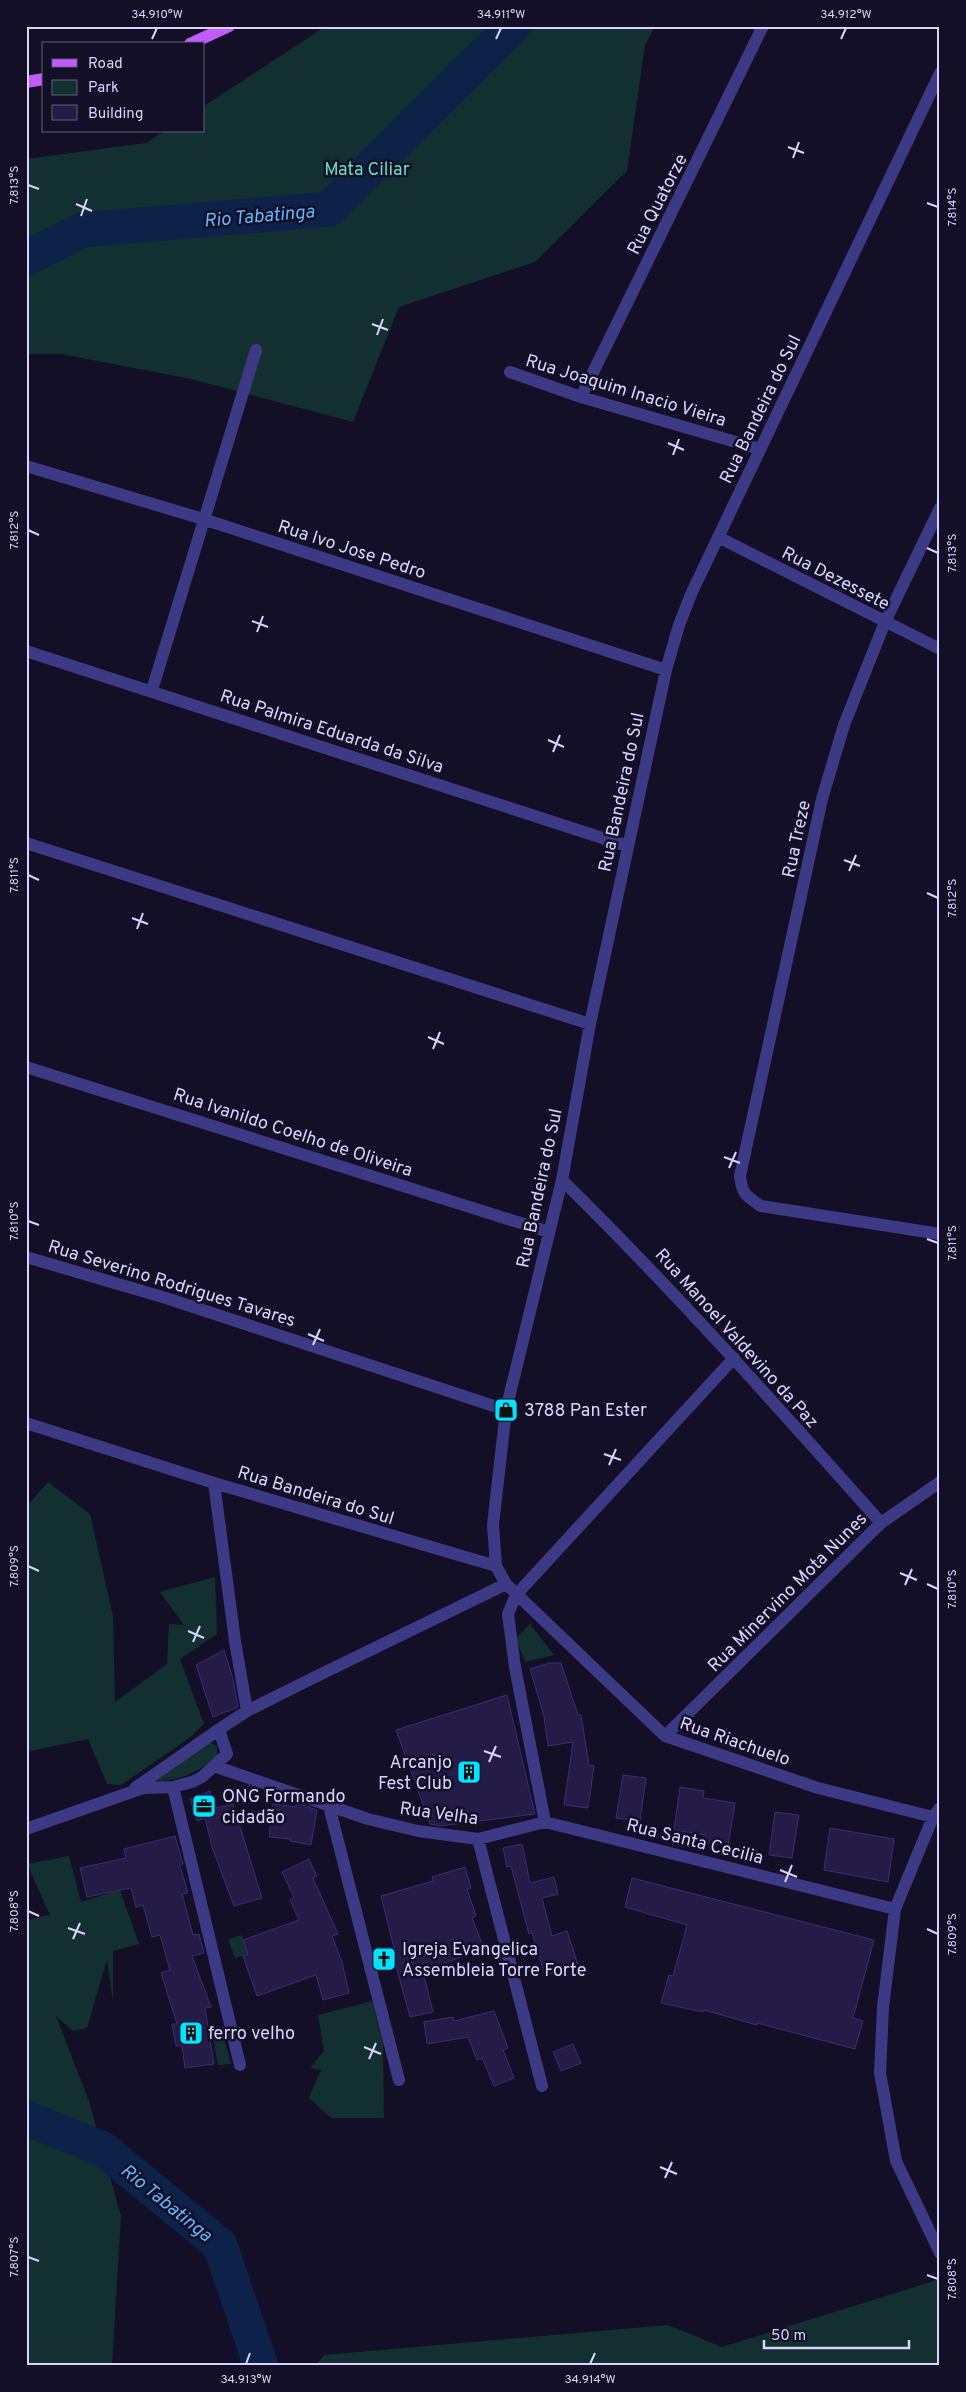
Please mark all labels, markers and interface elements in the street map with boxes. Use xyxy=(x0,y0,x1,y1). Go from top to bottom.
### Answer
text: 34.910°W xyxy=(131,7,183,23)
text: 34.911°W xyxy=(477,7,525,23)
text: 34.912°W xyxy=(820,7,872,23)
legend xyxy=(42,42,205,132)
text: Road xyxy=(88,55,123,74)
text: Park xyxy=(88,79,119,98)
text: Building xyxy=(88,105,143,124)
street label: Rua Quatorze xyxy=(623,150,694,259)
park label: Mata Ciliar xyxy=(324,159,410,182)
text: 7.813°S xyxy=(7,166,23,204)
text: 7.814°S xyxy=(945,188,961,226)
water label: Rio Tabatinga xyxy=(203,200,316,234)
street label: Rua Bandeira do Sul xyxy=(715,332,807,488)
street label: Rua Joaquim Inacio Vieira xyxy=(522,350,729,433)
text: 7.812°S xyxy=(7,511,23,550)
street label: Rua Ivo Jose Pedro xyxy=(275,516,428,585)
text: 7.813°S xyxy=(945,534,961,572)
street label: Rua Dezessete xyxy=(777,542,893,616)
street label: Rua Palmira Eduarda da Silva xyxy=(217,685,446,779)
street label: Rua Bandeira do Sul xyxy=(594,710,651,874)
street label: Rua Treze xyxy=(778,799,817,880)
text: 7.811°S xyxy=(7,857,23,893)
text: 7.812°S xyxy=(945,879,961,918)
street label: Rua Ivanildo Coelho de Oliveira xyxy=(170,1084,415,1183)
street label: Rua Bandeira do Sul xyxy=(512,1106,569,1270)
text: 7.810°S xyxy=(7,1201,23,1241)
text: 7.811°S xyxy=(945,1225,961,1261)
street label: Rua Severino Rodrigues Tavares xyxy=(45,1236,298,1333)
street label: Rua Manoel Valdevino da Paz xyxy=(649,1244,823,1434)
shop icon: 3788 Pan Ester xyxy=(493,1397,519,1423)
place label: 3788 Pan Ester xyxy=(524,1400,647,1423)
street label: Rua Bandeira do Sul xyxy=(235,1462,397,1531)
street label: Rua Minervino Mota Nunes xyxy=(703,1508,873,1678)
text: 7.809°S xyxy=(7,1545,23,1587)
text: 7.810°S xyxy=(945,1569,961,1609)
street label: Rua Riachuelo xyxy=(676,1713,793,1772)
place label: Arcanjo Fest Club xyxy=(378,1752,452,1796)
building icon: Arcanjo Fest Club xyxy=(456,1759,482,1785)
place label: ONG Formando cidadão xyxy=(222,1786,346,1830)
office icon: ONG Formando cidadão xyxy=(191,1793,217,1819)
street label: Rua Velha xyxy=(398,1798,480,1831)
street label: Rua Santa Cecilia xyxy=(624,1814,766,1871)
text: 7.808°S xyxy=(7,1890,23,1932)
text: 7.809°S xyxy=(945,1913,961,1955)
place label: Igreja Evangelica Assembleia Torre Forte xyxy=(402,1939,586,1983)
church icon: Igreja Evangelica Assembleia Torre Forte xyxy=(371,1946,397,1972)
building icon: ferro velho xyxy=(178,2020,204,2046)
place label: ferro velho xyxy=(208,2023,295,2046)
water label: Rio Tabatinga xyxy=(115,2159,217,2248)
text: 7.807°S xyxy=(7,2237,23,2277)
text: 7.808°S xyxy=(945,2258,961,2300)
scale bar xyxy=(764,2317,908,2349)
text: 50 m xyxy=(771,2327,806,2346)
text: 34.913°W xyxy=(220,2372,272,2388)
text: 34.914°W xyxy=(564,2372,616,2388)

